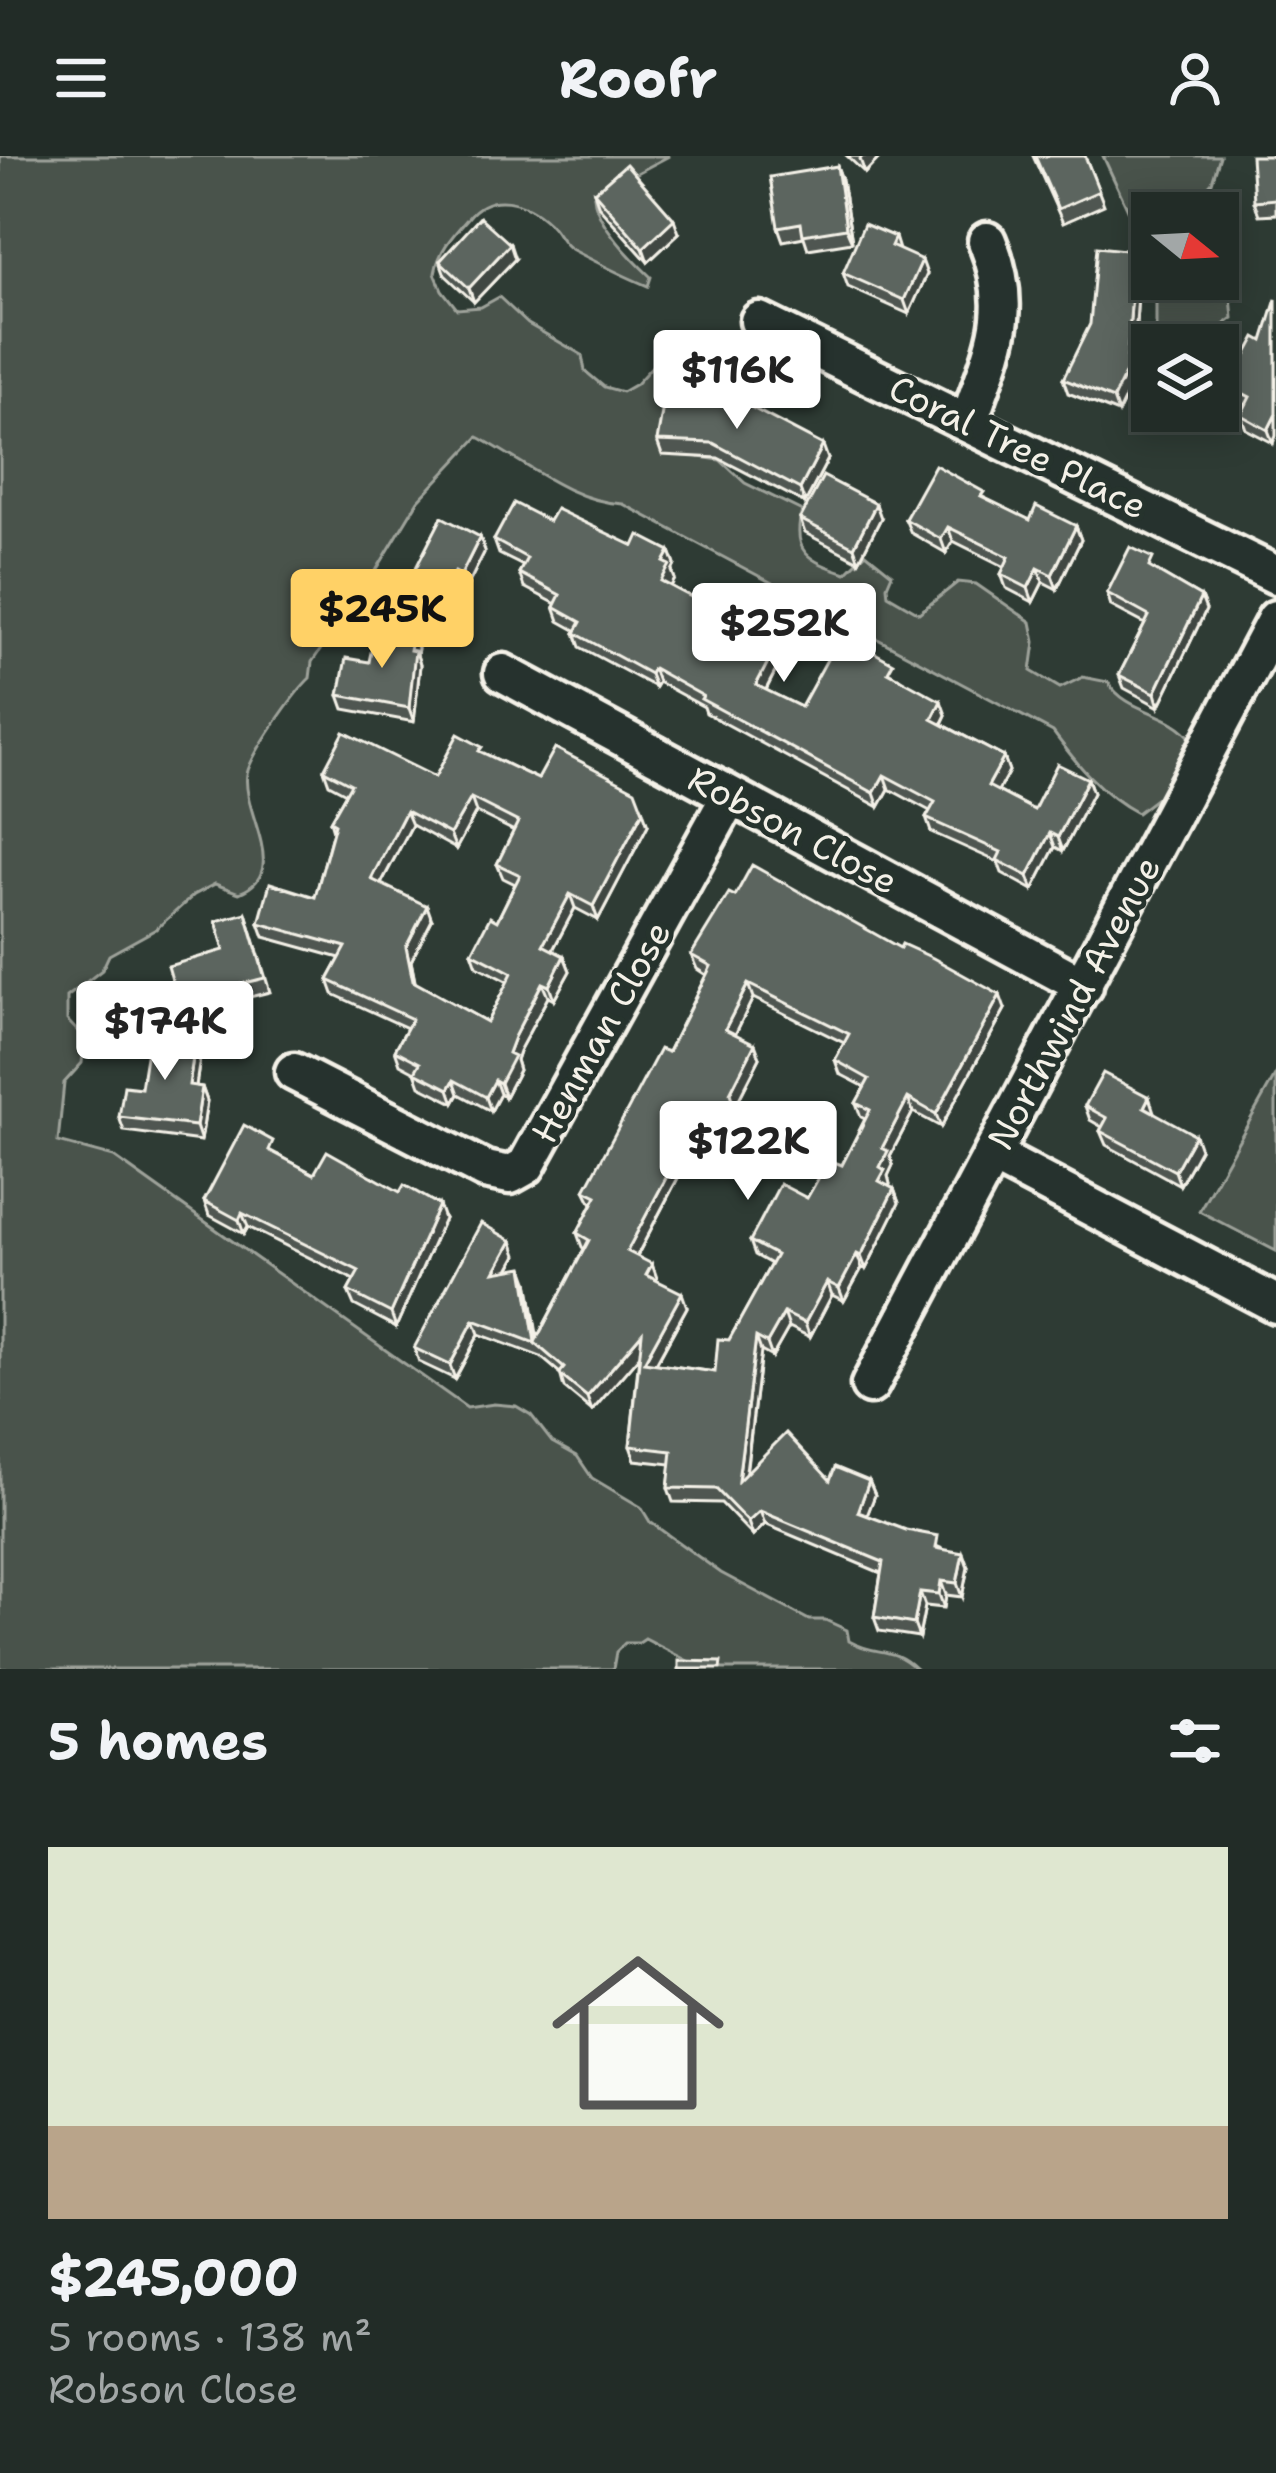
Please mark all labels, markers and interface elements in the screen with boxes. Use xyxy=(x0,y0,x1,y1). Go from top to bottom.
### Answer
text: Roofr xyxy=(559,42,717,114)
icon: menu xyxy=(48,45,114,111)
icon: person xyxy=(1162,45,1228,111)
north arrow xyxy=(1131,192,1239,300)
map controls xyxy=(1131,192,1239,432)
button: layers xyxy=(1131,324,1239,432)
pin: $116K xyxy=(653,330,821,432)
text: $116K xyxy=(681,343,793,395)
street label: Coral Tree Place xyxy=(881,363,1155,531)
pin: $245K xyxy=(298,569,466,671)
text: $245K xyxy=(318,582,446,634)
pin: $252K xyxy=(700,583,868,685)
text: $252K xyxy=(719,596,849,648)
street label: Robson Close xyxy=(680,754,906,906)
street label: Northwind Avenue xyxy=(976,848,1172,1158)
street label: Henman Close xyxy=(520,912,682,1152)
pin: $174K xyxy=(81,981,249,1083)
text: $174K xyxy=(103,994,227,1046)
pin: $122K xyxy=(664,1101,832,1203)
text: $122K xyxy=(687,1114,809,1166)
text: 5 homes xyxy=(48,1707,268,1775)
icon: filters xyxy=(1162,1708,1228,1774)
icon: home xyxy=(530,1925,746,2141)
text: $245,000 xyxy=(48,2243,299,2311)
text: 5 rooms · 138 m² xyxy=(48,2311,372,2363)
text: Robson Close xyxy=(48,2363,298,2415)

